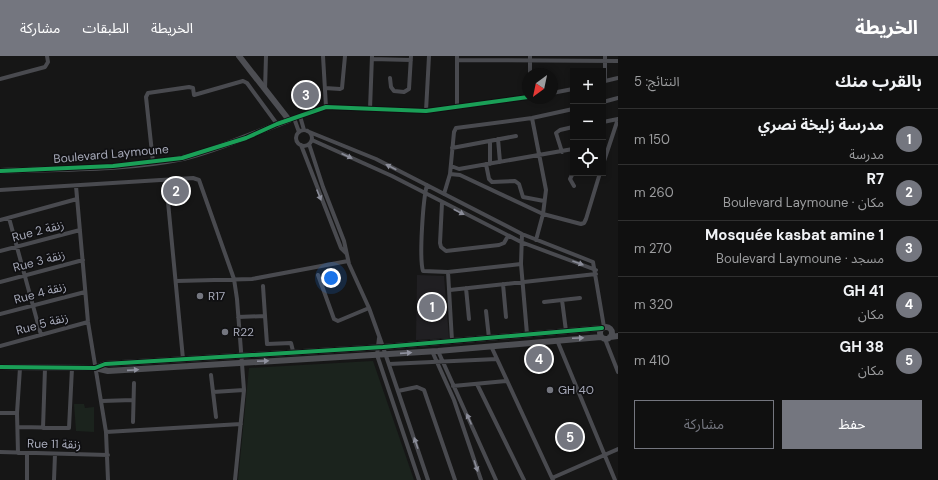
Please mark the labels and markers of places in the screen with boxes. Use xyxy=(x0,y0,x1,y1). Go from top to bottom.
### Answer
pin: 3 xyxy=(293,80,319,110)
pin: 2 xyxy=(163,176,189,206)
place label: R17 xyxy=(208,288,225,304)
marker: R17 xyxy=(195,291,205,301)
pin: 1 xyxy=(419,292,445,322)
place label: R22 xyxy=(233,324,254,340)
marker: R22 xyxy=(220,327,230,337)
pin: 4 xyxy=(526,344,552,374)
place label: GH 40 xyxy=(558,382,594,398)
marker: GH 40 xyxy=(545,385,555,395)
pin: 5 xyxy=(557,422,583,452)

